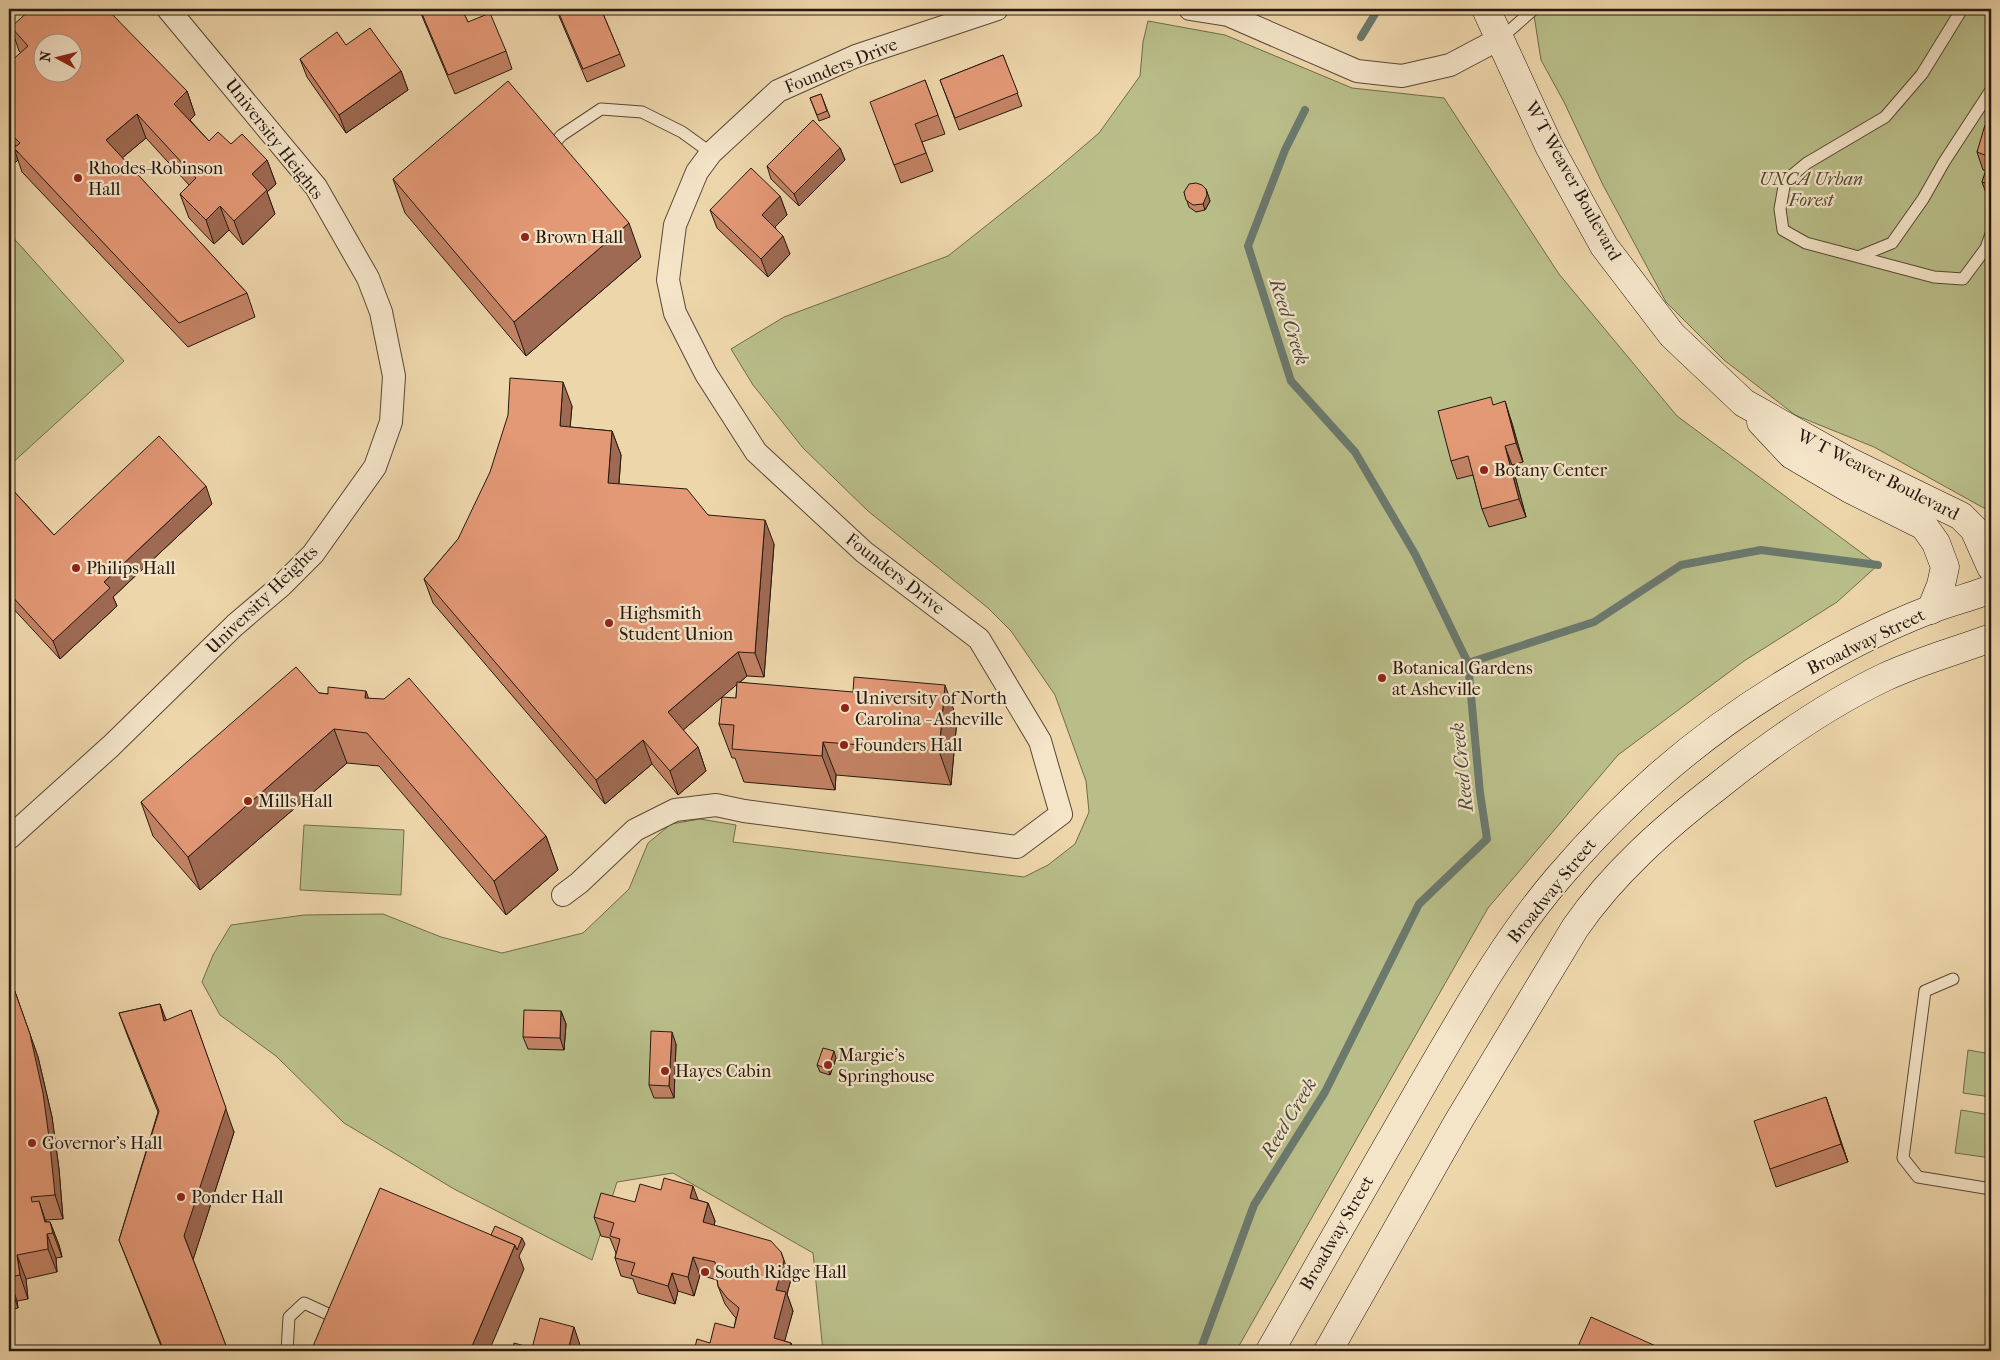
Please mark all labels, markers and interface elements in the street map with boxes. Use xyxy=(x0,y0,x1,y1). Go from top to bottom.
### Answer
north arrow xyxy=(32,32,82,82)
street label: Founders Drive xyxy=(781,34,901,98)
text: N xyxy=(37,50,55,63)
street label: University Heights xyxy=(220,75,328,204)
street label: W T Weaver Boulevard xyxy=(1520,97,1626,264)
place label: Rhodes-Robinson Hall xyxy=(88,158,224,200)
park label: UNCA Urban Forest xyxy=(1759,169,1863,211)
marker: Rhodes-Robinson Hall xyxy=(72,172,84,184)
place label: Brown Hall xyxy=(535,227,623,248)
marker: Brown Hall xyxy=(519,231,531,243)
water label: Reed Creek xyxy=(1264,274,1313,368)
street label: W T Weaver Boulevard xyxy=(1793,425,1963,525)
place label: Botany Center xyxy=(1494,460,1607,481)
marker: Botany Center xyxy=(1478,464,1490,476)
street label: Founders Drive xyxy=(841,529,949,619)
street label: University Heights xyxy=(202,541,322,659)
place label: Philips Hall xyxy=(86,558,175,579)
marker: Philips Hall xyxy=(70,562,82,574)
place label: Highsmith Student Union xyxy=(619,603,734,645)
street label: Broadway Street xyxy=(1804,604,1929,680)
marker: Highsmith Student Union xyxy=(603,617,615,629)
place label: Botanical Gardens at Asheville xyxy=(1392,658,1533,700)
marker: Botanical Gardens at Asheville xyxy=(1376,672,1388,684)
place label: University of North Carolina - Asheville xyxy=(855,688,1007,730)
marker: University of North Carolina - Asheville xyxy=(839,702,851,714)
water label: Reed Creek xyxy=(1446,721,1478,815)
place label: Founders Hall xyxy=(854,735,963,756)
marker: Founders Hall xyxy=(838,739,850,751)
place label: Mills Hall xyxy=(258,791,333,812)
marker: Mills Hall xyxy=(242,795,254,807)
street label: Broadway Street xyxy=(1503,834,1601,948)
place label: Margie's Springhouse xyxy=(838,1045,935,1087)
marker: Margie's Springhouse xyxy=(822,1059,834,1071)
place label: Hayes Cabin xyxy=(675,1061,772,1082)
marker: Hayes Cabin xyxy=(659,1065,671,1077)
water label: Reed Creek xyxy=(1256,1074,1321,1164)
place label: Governor's Hall xyxy=(42,1133,163,1154)
marker: Governor's Hall xyxy=(26,1137,38,1149)
street label: Broadway Street xyxy=(1296,1172,1379,1294)
place label: Ponder Hall xyxy=(191,1187,284,1208)
marker: Ponder Hall xyxy=(175,1191,187,1203)
place label: South Ridge Hall xyxy=(715,1262,847,1283)
marker: South Ridge Hall xyxy=(699,1266,711,1278)

